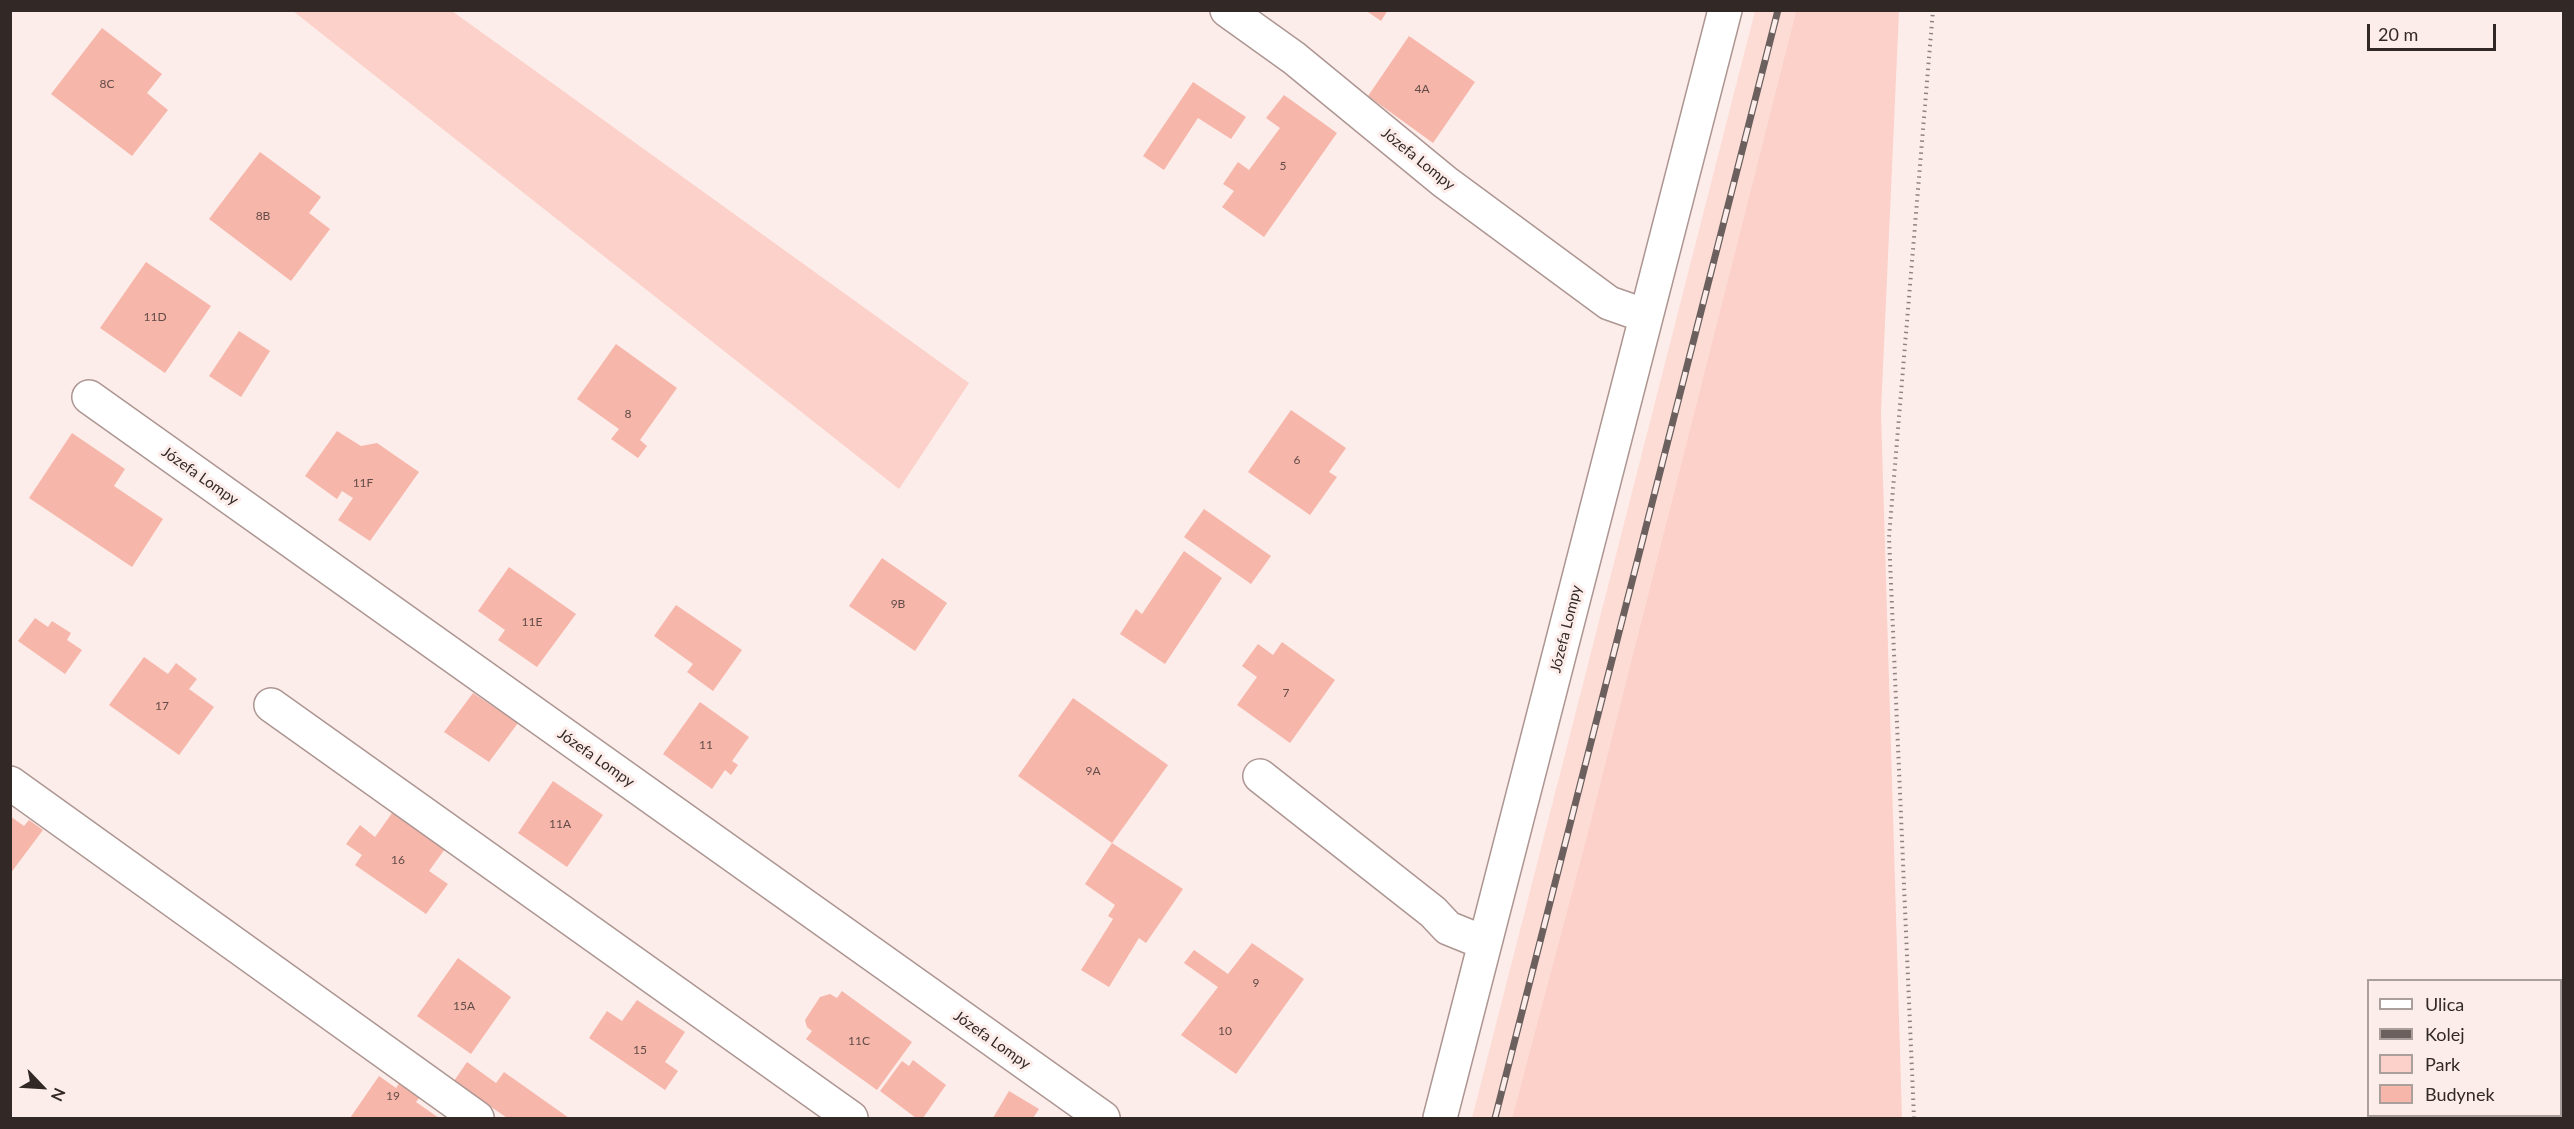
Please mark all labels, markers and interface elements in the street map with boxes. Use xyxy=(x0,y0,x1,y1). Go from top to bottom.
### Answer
scale bar xyxy=(2370,12,2499,50)
text: 20 m xyxy=(2378,23,2418,45)
house number: 8C xyxy=(100,77,114,91)
house number: 4A xyxy=(1414,82,1430,96)
street label: Józefa Lompy xyxy=(1378,124,1458,194)
house number: 5 xyxy=(1280,159,1286,173)
house number: 8B xyxy=(256,209,270,223)
house number: 11D xyxy=(143,310,167,324)
house number: 8 xyxy=(625,407,631,421)
street label: Józefa Lompy xyxy=(158,443,242,509)
house number: 6 xyxy=(1294,453,1300,467)
house number: 11F xyxy=(353,476,373,490)
street label: Józefa Lompy xyxy=(1546,583,1586,675)
house number: 9B xyxy=(891,597,905,611)
house number: 11E xyxy=(522,615,542,629)
house number: 7 xyxy=(1283,686,1289,700)
house number: 17 xyxy=(155,699,169,713)
street label: Józefa Lompy xyxy=(554,725,638,791)
house number: 11 xyxy=(699,738,713,752)
house number: 9A xyxy=(1085,764,1101,778)
house number: 11A xyxy=(549,817,571,831)
house number: 16 xyxy=(391,853,405,867)
house number: 9 xyxy=(1253,976,1259,990)
legend xyxy=(2367,979,2562,1117)
text: Ulica xyxy=(2425,993,2464,1015)
house number: 15A xyxy=(453,999,475,1013)
street label: Józefa Lompy xyxy=(950,1007,1034,1073)
text: Kolej xyxy=(2425,1023,2465,1045)
house number: 10 xyxy=(1218,1024,1232,1038)
house number: 11C xyxy=(848,1034,870,1048)
house number: 15 xyxy=(633,1043,647,1057)
text: Park xyxy=(2425,1053,2460,1075)
north arrow xyxy=(12,1057,72,1117)
text: Budynek xyxy=(2425,1083,2495,1105)
text: N xyxy=(48,1085,70,1104)
house number: 19 xyxy=(386,1089,400,1103)

